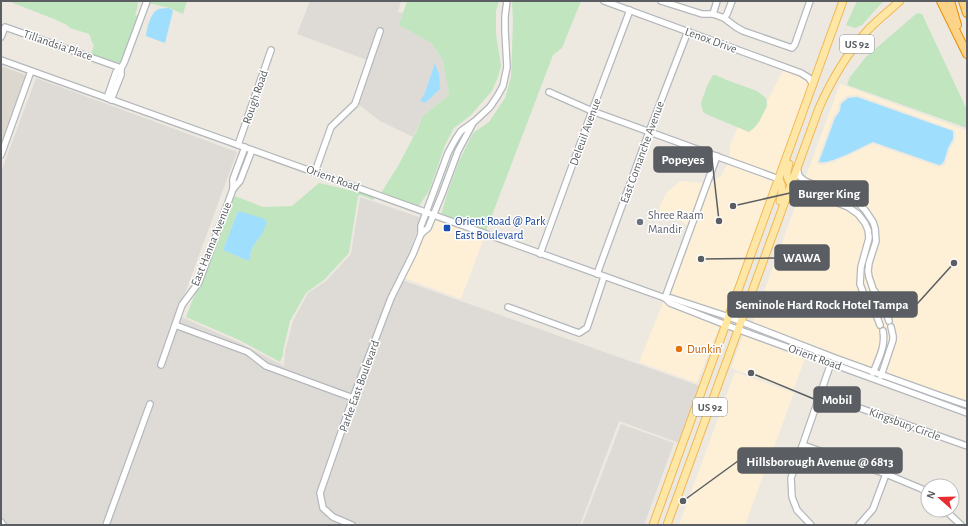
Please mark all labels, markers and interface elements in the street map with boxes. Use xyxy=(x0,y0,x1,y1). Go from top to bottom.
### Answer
street label: Lenox Drive xyxy=(683,25,739,55)
street label: Tillandsia Place xyxy=(22,28,94,62)
road number: US 92 xyxy=(840,35,874,53)
street label: Rough Road xyxy=(240,68,270,126)
street label: Deleuil Avenue xyxy=(567,97,603,167)
street label: East Comanche Avenue xyxy=(618,99,666,205)
callout: Popeyes xyxy=(654,147,712,172)
text: Popeyes xyxy=(662,154,704,167)
street label: Orient Road xyxy=(305,163,361,193)
callout: Burger King xyxy=(790,181,868,206)
text: Burger King xyxy=(798,188,861,201)
street label: East Hanna Avenue xyxy=(189,200,233,288)
place label: Shree Raam Mandir xyxy=(648,209,704,235)
place label: Orient Road @ Park East Boulevard xyxy=(455,215,546,241)
marker: Shree Raam Mandir xyxy=(635,217,645,227)
marker: Orient Road @ Park East Boulevard xyxy=(442,223,452,233)
callout: WAWA xyxy=(775,245,829,270)
text: WAWA xyxy=(783,252,821,265)
callout: Seminole Hard Rock Hotel Tampa xyxy=(728,292,917,317)
text: Seminole Hard Rock Hotel Tampa xyxy=(736,299,908,312)
street label: Parke East Boulevard xyxy=(337,339,381,433)
street label: Orient Road xyxy=(787,342,843,372)
place label: Dunkin' xyxy=(687,343,723,355)
marker: Dunkin' xyxy=(674,344,684,354)
callout: Mobil xyxy=(814,387,860,412)
text: Mobil xyxy=(822,394,852,407)
road number: US 92 xyxy=(693,398,727,416)
street label: Kingsbury Circle xyxy=(867,405,942,443)
callout: Hillsborough Avenue @ 6813 xyxy=(738,448,902,473)
text: Hillsborough Avenue @ 6813 xyxy=(746,456,894,469)
north arrow xyxy=(920,478,960,518)
text: N xyxy=(925,489,938,500)

